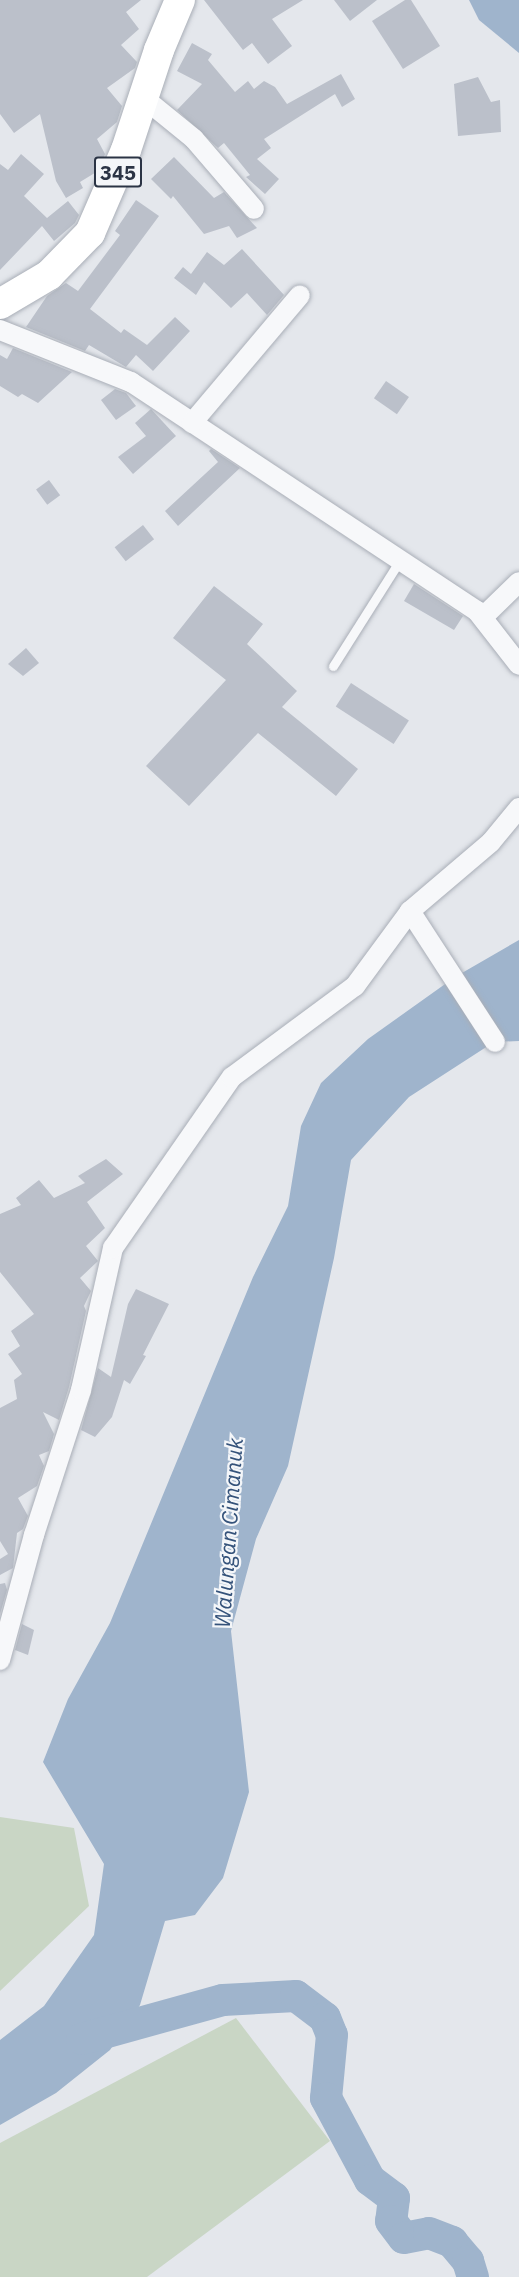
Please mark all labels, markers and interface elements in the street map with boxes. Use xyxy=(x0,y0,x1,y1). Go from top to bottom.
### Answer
road number: 345 xyxy=(94,155,142,189)
water label: Walungan Cimanuk xyxy=(208,1437,248,1629)

